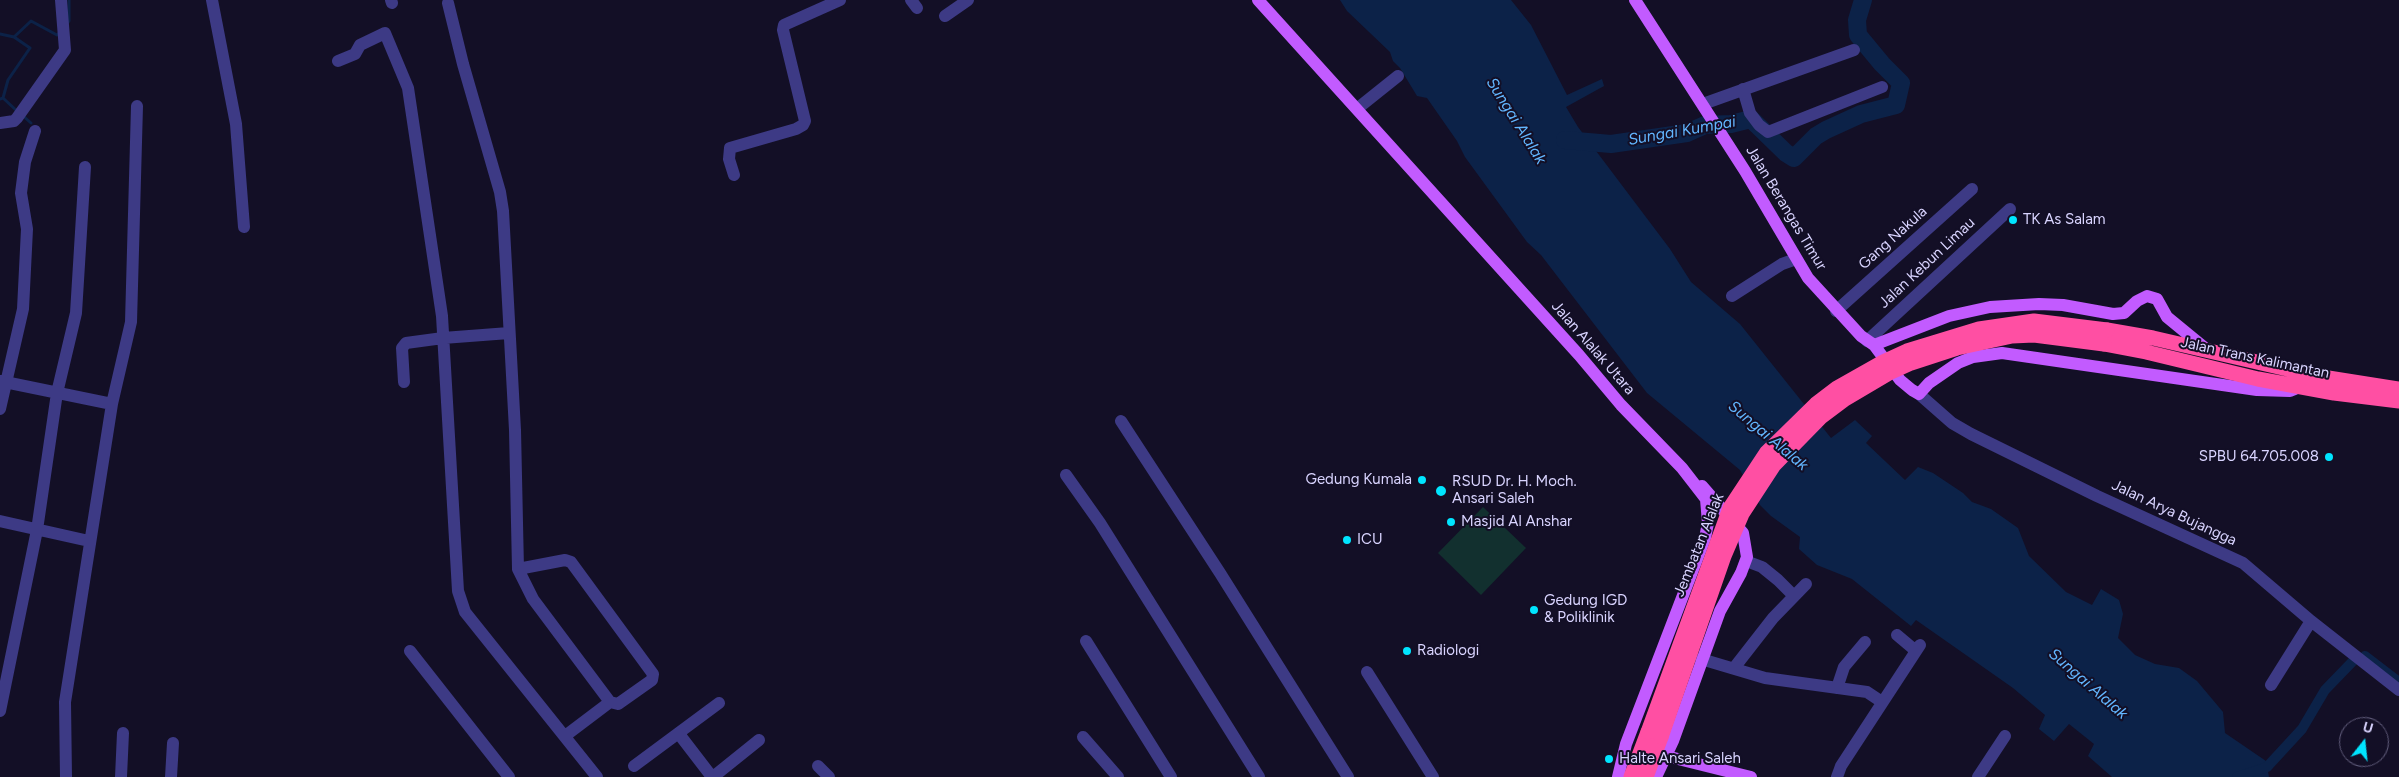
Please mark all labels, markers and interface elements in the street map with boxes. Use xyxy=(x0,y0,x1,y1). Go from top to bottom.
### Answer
water label: Sungai Alalak xyxy=(1482,74,1550,168)
water label: Sungai Kumpai xyxy=(1627,112,1737,150)
street label: Jalan Berangas Timur xyxy=(1742,143,1830,273)
street label: Gang Nakula xyxy=(1855,203,1931,273)
place label: TK As Salam xyxy=(2023,211,2106,229)
street label: Jalan Kebun Limau xyxy=(1875,214,1979,312)
marker: TK As Salam xyxy=(2007,214,2019,226)
street label: Jalan Alalak Utara xyxy=(1547,298,1639,398)
street label: Jalan Trans Kalimantan xyxy=(2179,333,2331,383)
water label: Sungai Alalak xyxy=(1724,397,1812,475)
place label: SPBU 64.705.008 xyxy=(2199,448,2319,466)
marker: SPBU 64.705.008 xyxy=(2323,451,2335,463)
place label: Gedung Kumala xyxy=(1306,471,1412,489)
place label: RSUD Dr. H. Moch. Ansari Saleh xyxy=(1452,473,1577,508)
marker: Gedung Kumala xyxy=(1416,474,1428,486)
street label: Jalan Arya Bujangga xyxy=(2109,476,2239,550)
marker: RSUD Dr. H. Moch. Ansari Saleh xyxy=(1434,484,1448,498)
street label: Jembatan Alalak xyxy=(1670,491,1728,599)
place label: Masjid Al Anshar xyxy=(1461,513,1572,531)
marker: Masjid Al Anshar xyxy=(1445,516,1457,528)
place label: ICU xyxy=(1357,531,1382,549)
marker: ICU xyxy=(1341,534,1353,546)
place label: Gedung IGD & Poliklinik xyxy=(1544,592,1627,627)
marker: Gedung IGD & Poliklinik xyxy=(1528,604,1540,616)
place label: Radiologi xyxy=(1417,642,1479,660)
water label: Sungai Alalak xyxy=(2044,644,2132,724)
marker: Radiologi xyxy=(1401,645,1413,657)
north arrow xyxy=(2339,717,2389,767)
text: U xyxy=(2361,719,2375,738)
place label: Halte Ansari Saleh xyxy=(1619,750,1741,768)
marker: Halte Ansari Saleh xyxy=(1603,753,1615,765)

